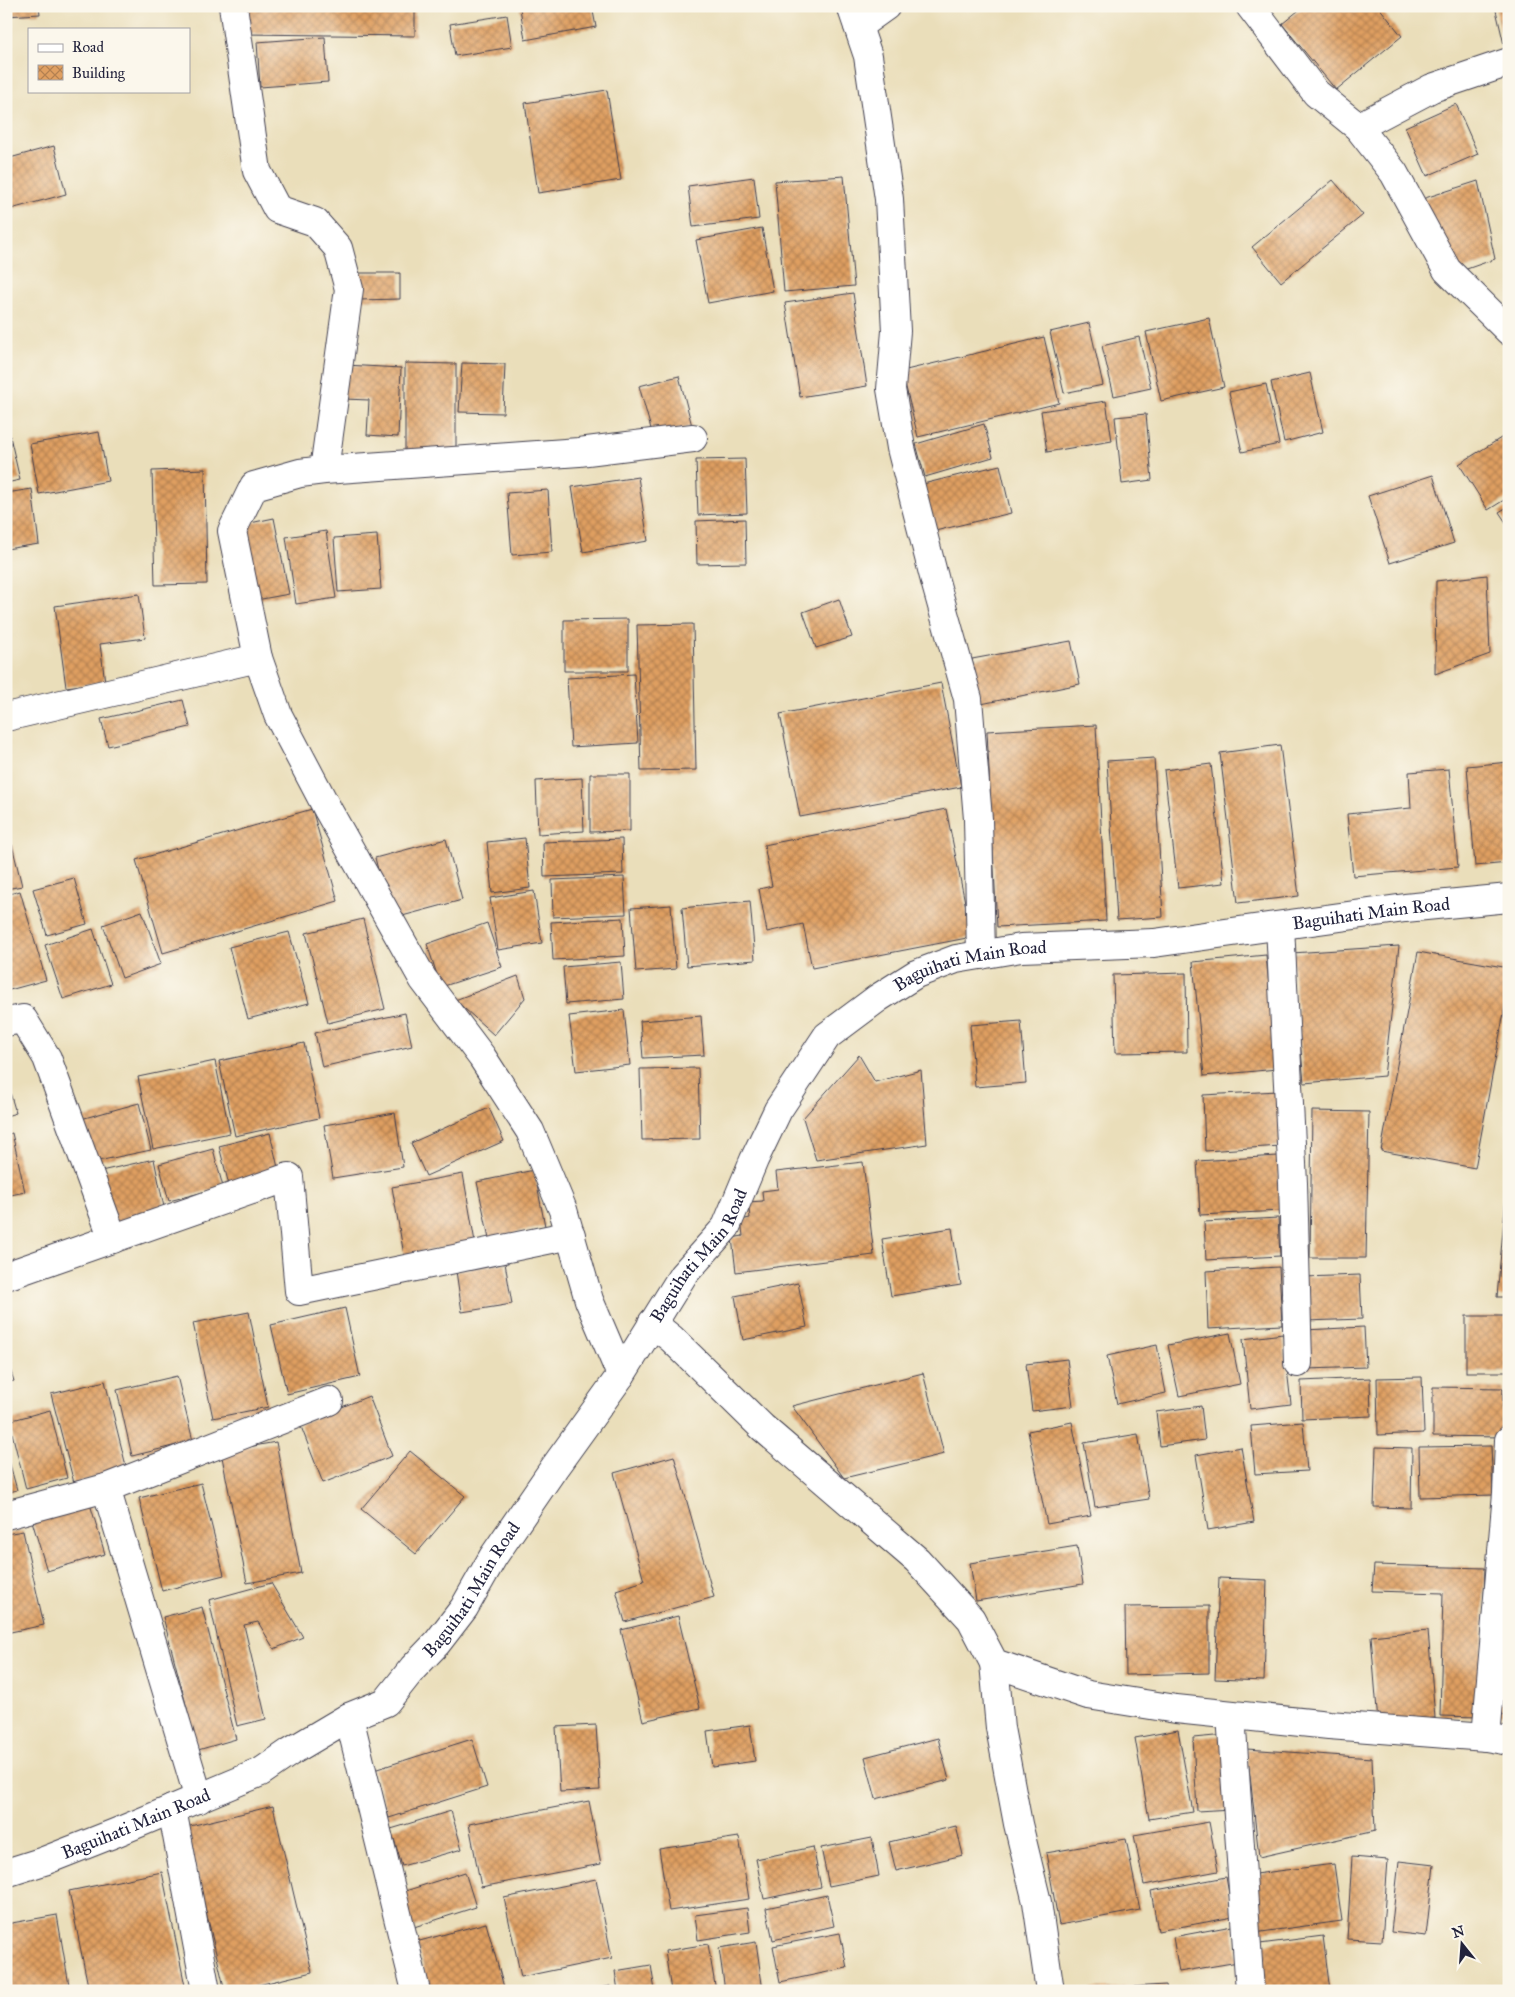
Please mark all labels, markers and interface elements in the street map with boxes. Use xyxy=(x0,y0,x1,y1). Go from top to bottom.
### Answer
legend xyxy=(28,28,190,92)
text: Road xyxy=(72,38,104,56)
text: Building xyxy=(72,64,126,82)
street label: Baguihati Main Road xyxy=(1291,893,1451,935)
street label: Baguihati Main Road xyxy=(889,936,1047,996)
street label: Baguihati Main Road xyxy=(645,1185,752,1326)
street label: Baguihati Main Road xyxy=(418,1518,525,1662)
street label: Baguihati Main Road xyxy=(58,1783,214,1864)
north arrow xyxy=(1438,1920,1488,1970)
text: N xyxy=(1450,1922,1467,1942)

